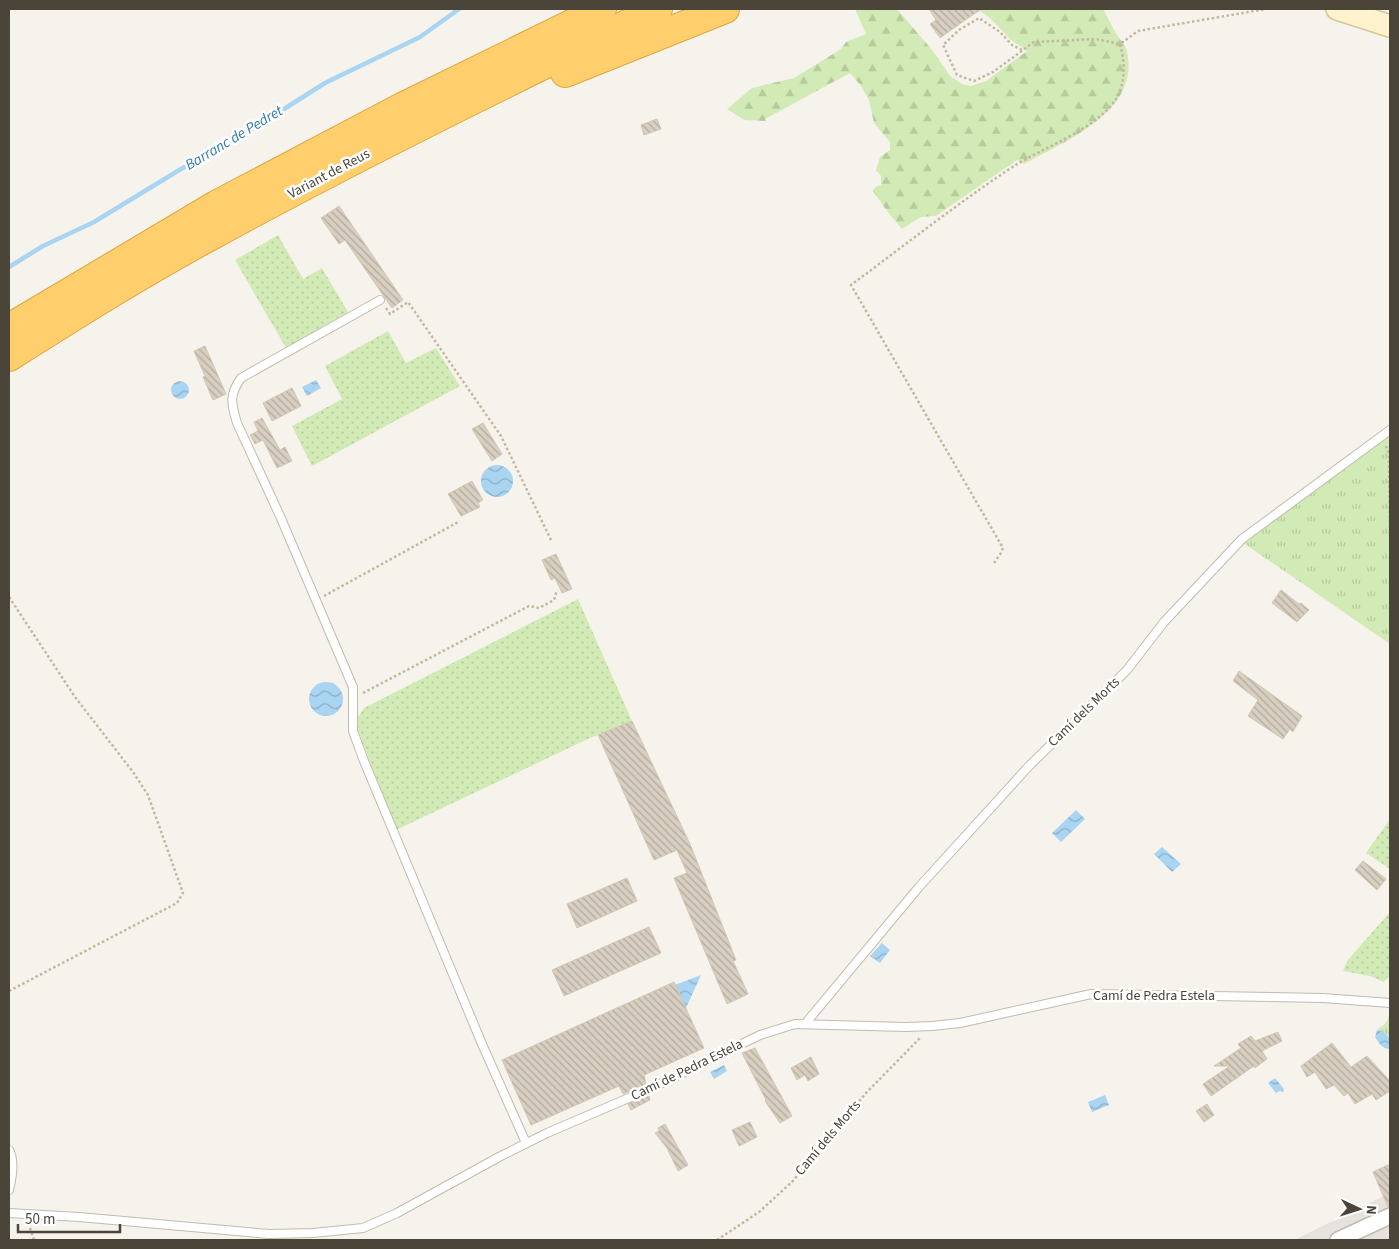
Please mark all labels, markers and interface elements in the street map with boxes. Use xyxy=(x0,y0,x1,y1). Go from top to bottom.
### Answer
water label: Barranc de Pedret xyxy=(181,100,288,175)
street label: Variant de Reus xyxy=(284,144,374,204)
street label: Camí dels Morts xyxy=(1044,672,1124,751)
street label: Camí de Pedra Estela xyxy=(1093,986,1215,1006)
street label: Camí de Pedra Estela xyxy=(628,1034,746,1106)
street label: Camí dels Morts xyxy=(790,1096,866,1180)
north arrow xyxy=(1334,1184,1384,1234)
scale bar xyxy=(18,1202,120,1234)
text: N xyxy=(1361,1204,1381,1215)
text: 50 m xyxy=(25,1209,55,1230)

